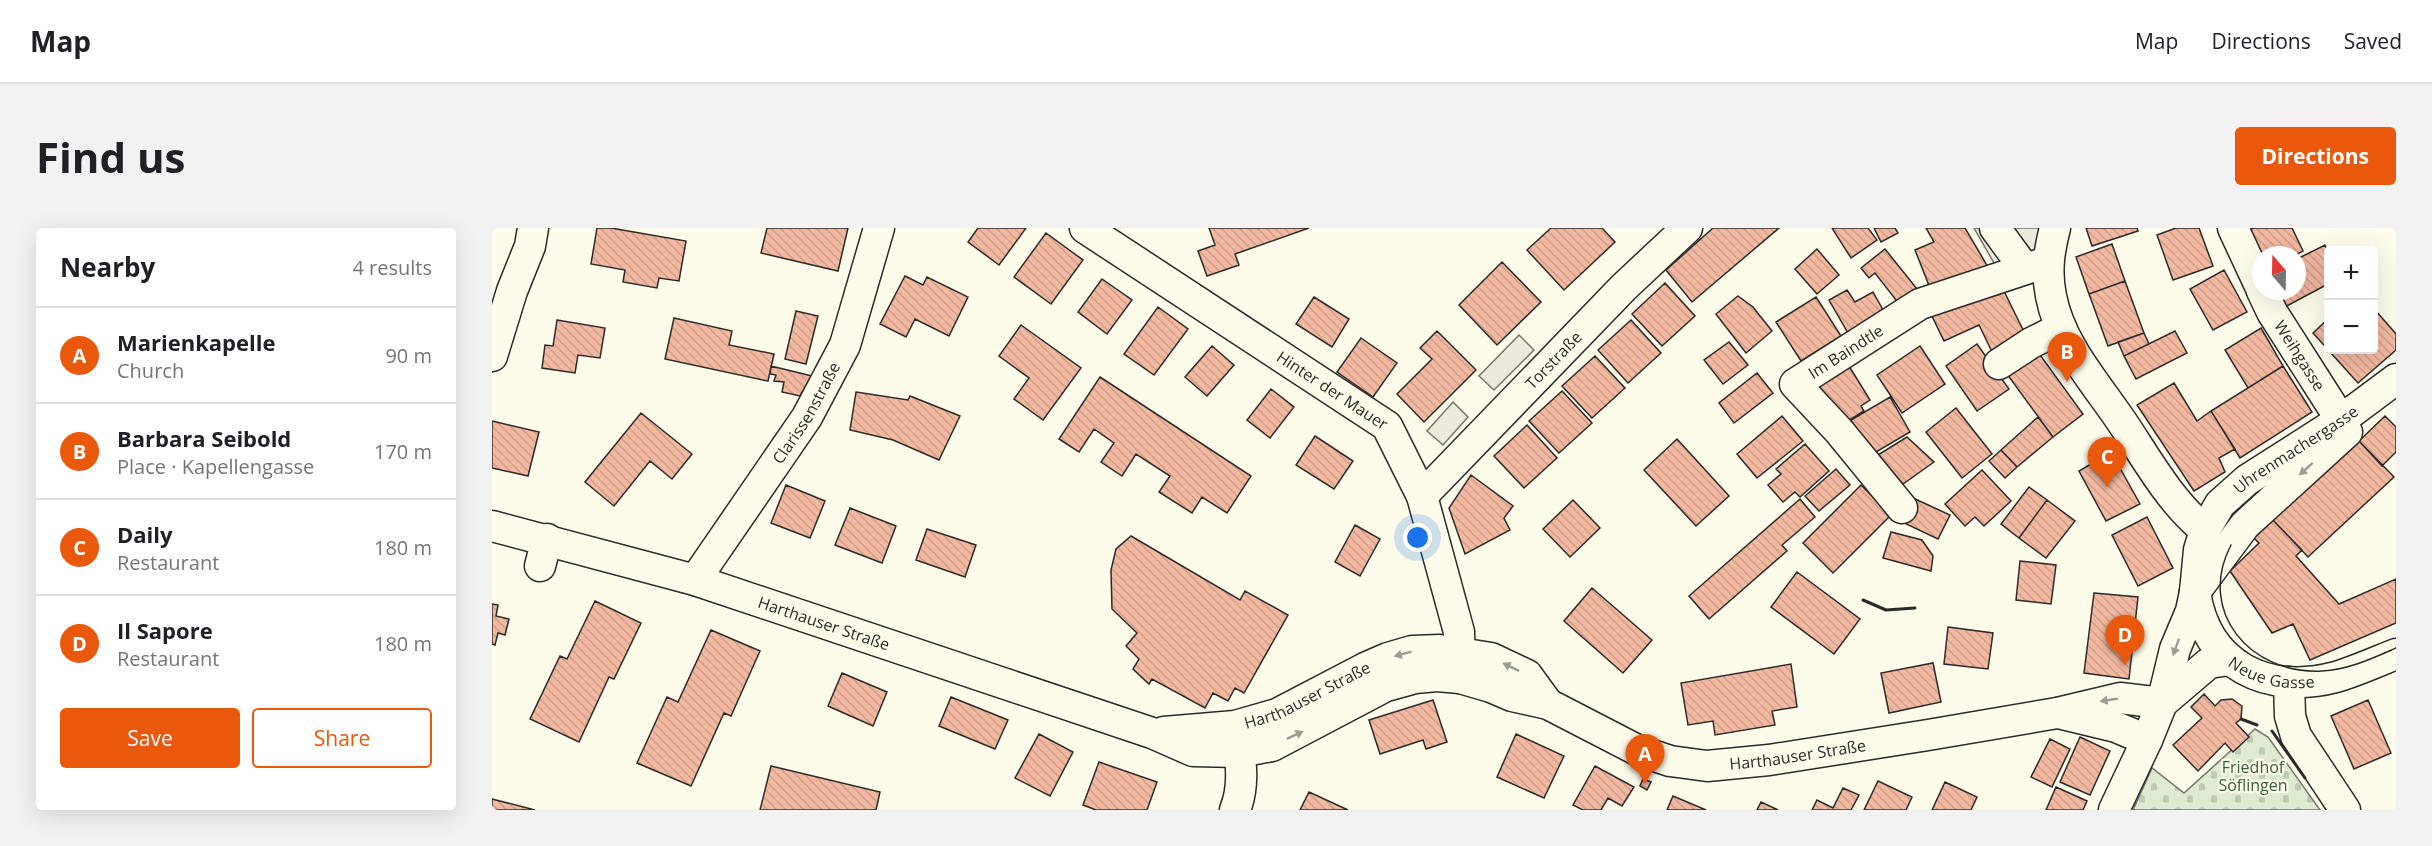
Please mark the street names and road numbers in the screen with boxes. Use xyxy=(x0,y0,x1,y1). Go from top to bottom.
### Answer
street label: Weihgasse xyxy=(2269,316,2331,395)
street label: Im Baindtle xyxy=(1804,319,1887,384)
street label: Torstraße xyxy=(1520,326,1587,394)
street label: Hinter der Mauer xyxy=(1273,346,1393,435)
street label: Clarissenstraße xyxy=(767,358,845,468)
street label: Uhrenmachergasse xyxy=(2228,400,2362,498)
street label: Harthauser Straße xyxy=(755,591,893,655)
street label: Neue Gasse xyxy=(2224,651,2315,693)
street label: Harthauser Straße xyxy=(1242,656,1374,734)
street label: Harthauser Straße xyxy=(1728,734,1867,775)

